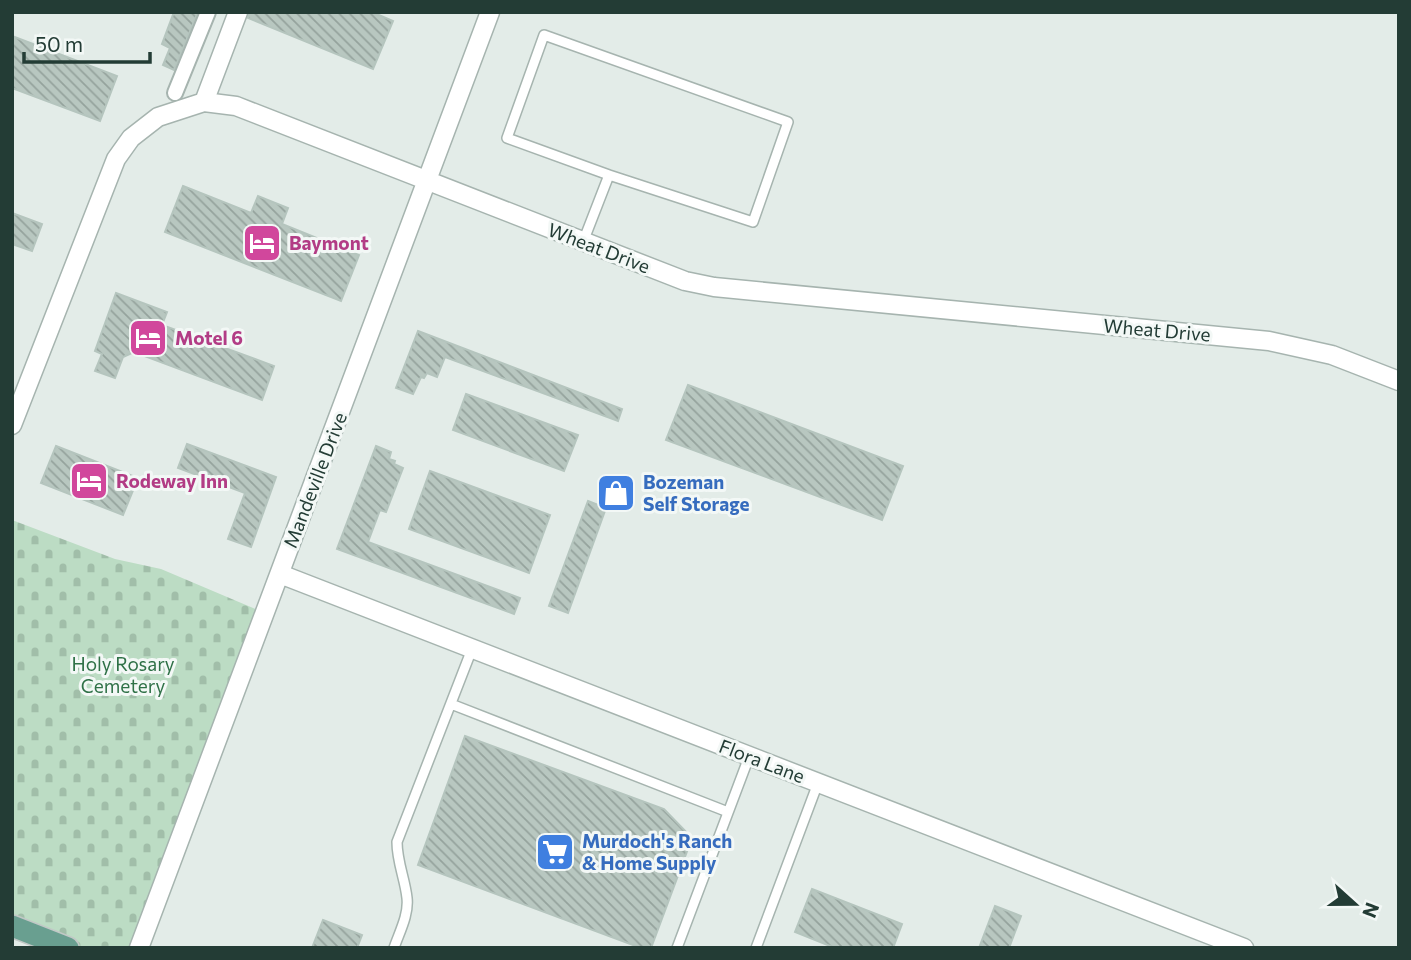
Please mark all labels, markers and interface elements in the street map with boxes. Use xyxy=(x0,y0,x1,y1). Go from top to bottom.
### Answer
scale bar xyxy=(24,21,150,65)
text: 50 m xyxy=(35,31,83,56)
street label: Wheat Drive xyxy=(545,218,654,278)
hotel icon: Baymont xyxy=(241,222,283,264)
place label: Baymont xyxy=(289,231,369,254)
street label: Wheat Drive xyxy=(1102,313,1212,346)
hotel icon: Motel 6 xyxy=(127,317,169,359)
place label: Motel 6 xyxy=(175,326,243,349)
street label: Mandeville Drive xyxy=(278,409,351,551)
hotel icon: Rodeway Inn xyxy=(68,460,110,502)
place label: Rodeway Inn xyxy=(116,469,228,492)
place label: Bozeman Self Storage xyxy=(643,470,749,515)
shop icon: Bozeman Self Storage xyxy=(595,472,637,514)
park label: Holy Rosary Cemetery xyxy=(71,652,175,697)
street label: Flora Lane xyxy=(716,734,808,787)
place label: Murdoch's Ranch & Home Supply xyxy=(582,829,732,874)
supermarket icon: Murdoch's Ranch & Home Supply xyxy=(534,831,576,873)
north arrow xyxy=(1320,869,1390,939)
text: N xyxy=(1358,899,1385,921)

